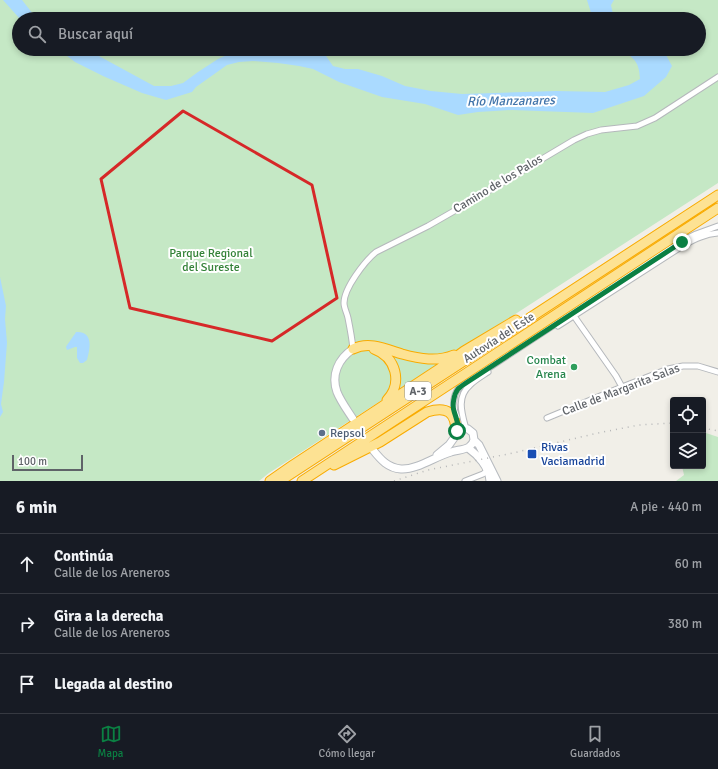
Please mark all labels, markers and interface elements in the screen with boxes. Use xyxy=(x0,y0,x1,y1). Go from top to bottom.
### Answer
search box xyxy=(12,12,706,56)
icon: search xyxy=(26,23,48,45)
text: Buscar aquí xyxy=(58,25,133,43)
water label: Río Manzanares xyxy=(467,92,556,110)
street label: Camino de los Palos xyxy=(451,151,545,217)
route end xyxy=(673,233,691,251)
park label: Parque Regional del Sureste xyxy=(169,246,253,275)
street label: Autovía del Este xyxy=(460,309,538,367)
place label: Combat Arena xyxy=(527,353,566,382)
street label: Calle de Margarita Salas xyxy=(560,361,682,419)
marker: Combat Arena xyxy=(569,362,579,372)
road number: A-3 xyxy=(405,382,431,400)
map controls xyxy=(670,397,706,469)
button: locate xyxy=(670,397,706,433)
route start xyxy=(448,422,466,440)
place label: Repsol xyxy=(330,426,365,441)
marker: Repsol xyxy=(317,428,327,438)
button: layers xyxy=(670,433,706,469)
place label: Rivas Vaciamadrid xyxy=(541,440,605,469)
marker: Rivas Vaciamadrid xyxy=(526,448,538,460)
scale bar xyxy=(12,453,83,472)
text: 100 m xyxy=(18,455,47,468)
text: 6 min xyxy=(16,497,57,518)
text: A pie · 440 m xyxy=(630,499,702,515)
text: Continúa xyxy=(54,547,113,565)
icon: ahead xyxy=(16,553,38,575)
text: 60 m xyxy=(675,556,702,572)
text: Calle de los Areneros xyxy=(54,565,170,581)
text: Gira a la derecha xyxy=(54,607,164,625)
icon: right xyxy=(16,613,38,635)
text: 380 m xyxy=(668,616,702,632)
text: Calle de los Areneros xyxy=(54,625,170,641)
icon: arrive xyxy=(16,673,38,695)
text: Llegada al destino xyxy=(54,675,173,693)
tab: Mapa xyxy=(98,723,123,760)
tab: Cómo llegar xyxy=(319,723,375,760)
tab: Guardados xyxy=(570,723,620,760)

